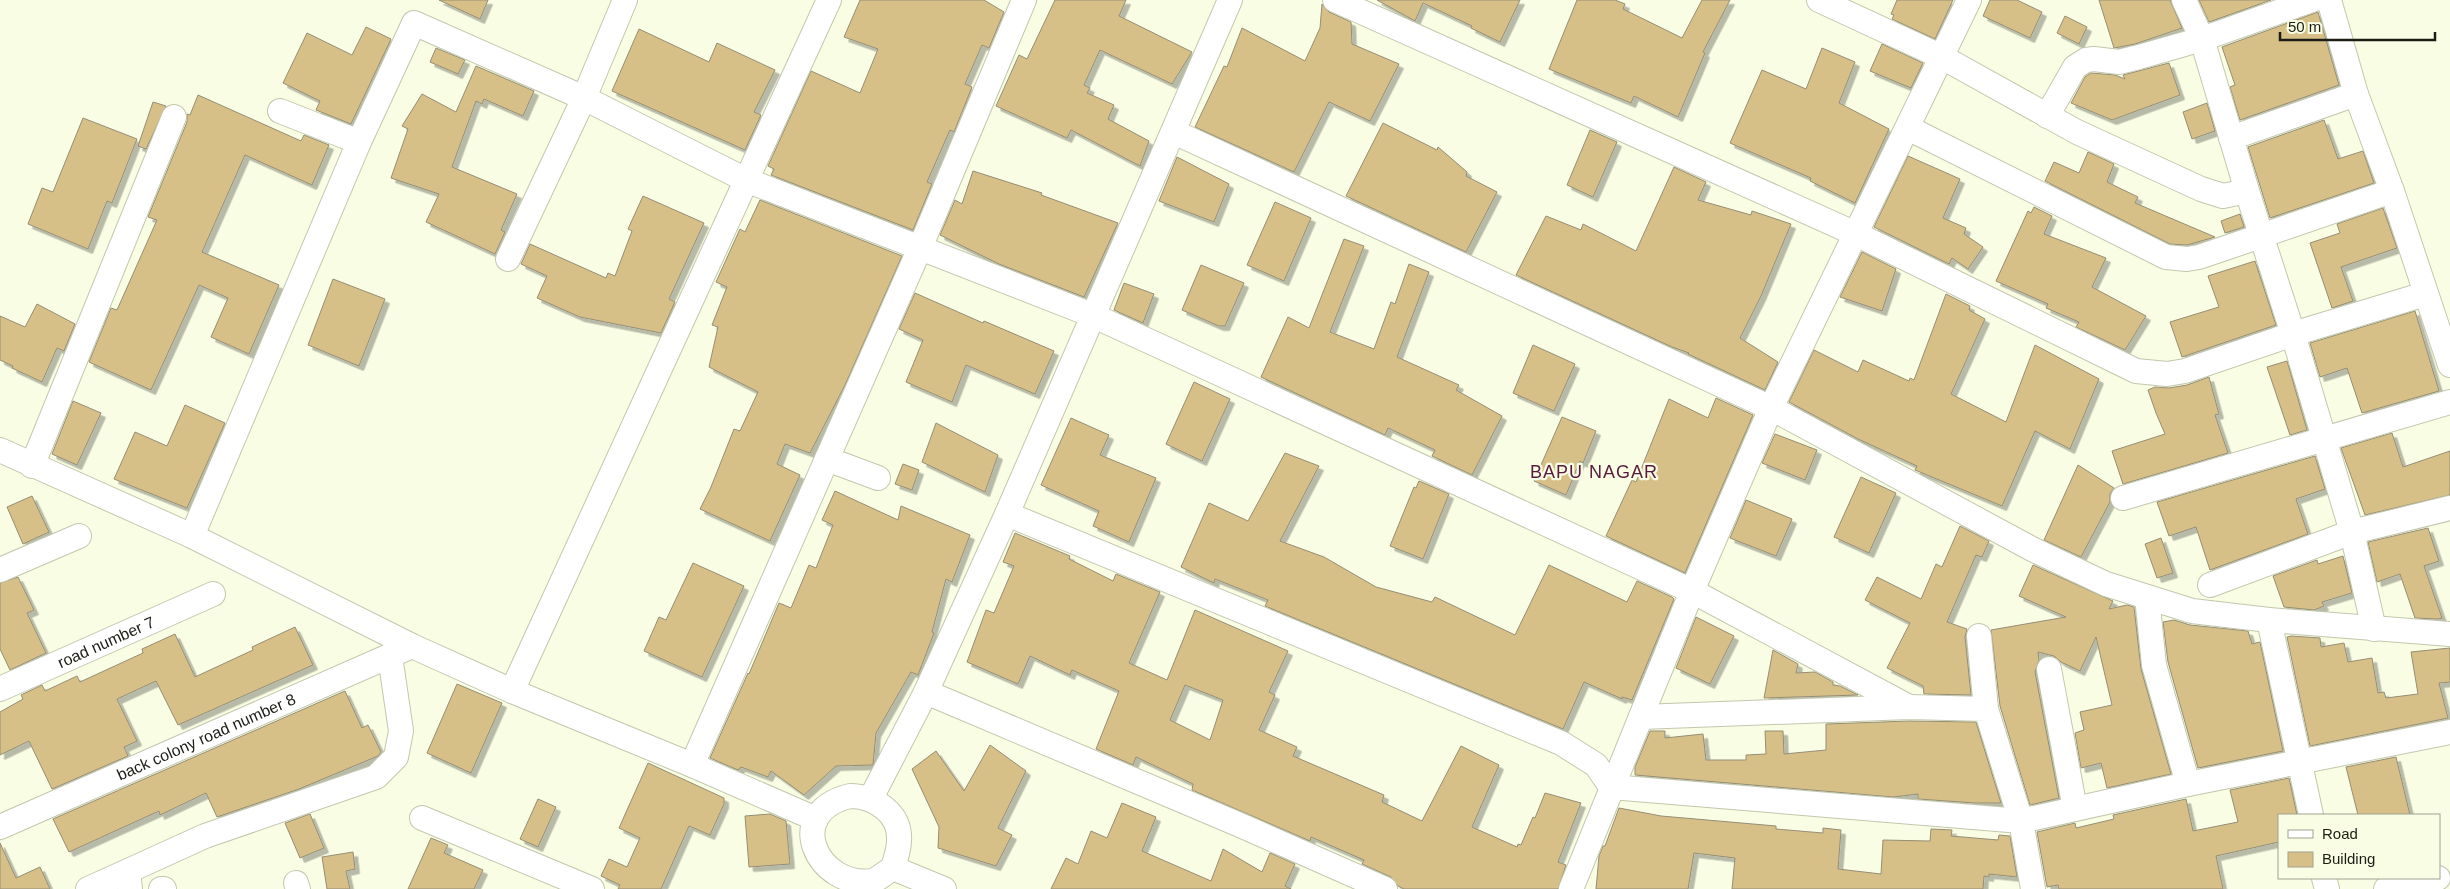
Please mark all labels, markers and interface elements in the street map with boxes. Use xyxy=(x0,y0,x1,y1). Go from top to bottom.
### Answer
scale bar xyxy=(2280,10,2435,42)
text: 50 m xyxy=(2288,18,2321,35)
district label: BAPU NAGAR xyxy=(1530,462,1658,482)
street label: road number 7 xyxy=(55,613,157,671)
street label: back colony road number 8 xyxy=(114,690,298,784)
legend xyxy=(2278,814,2440,879)
text: Road xyxy=(2322,825,2358,842)
text: Building xyxy=(2322,850,2375,867)

